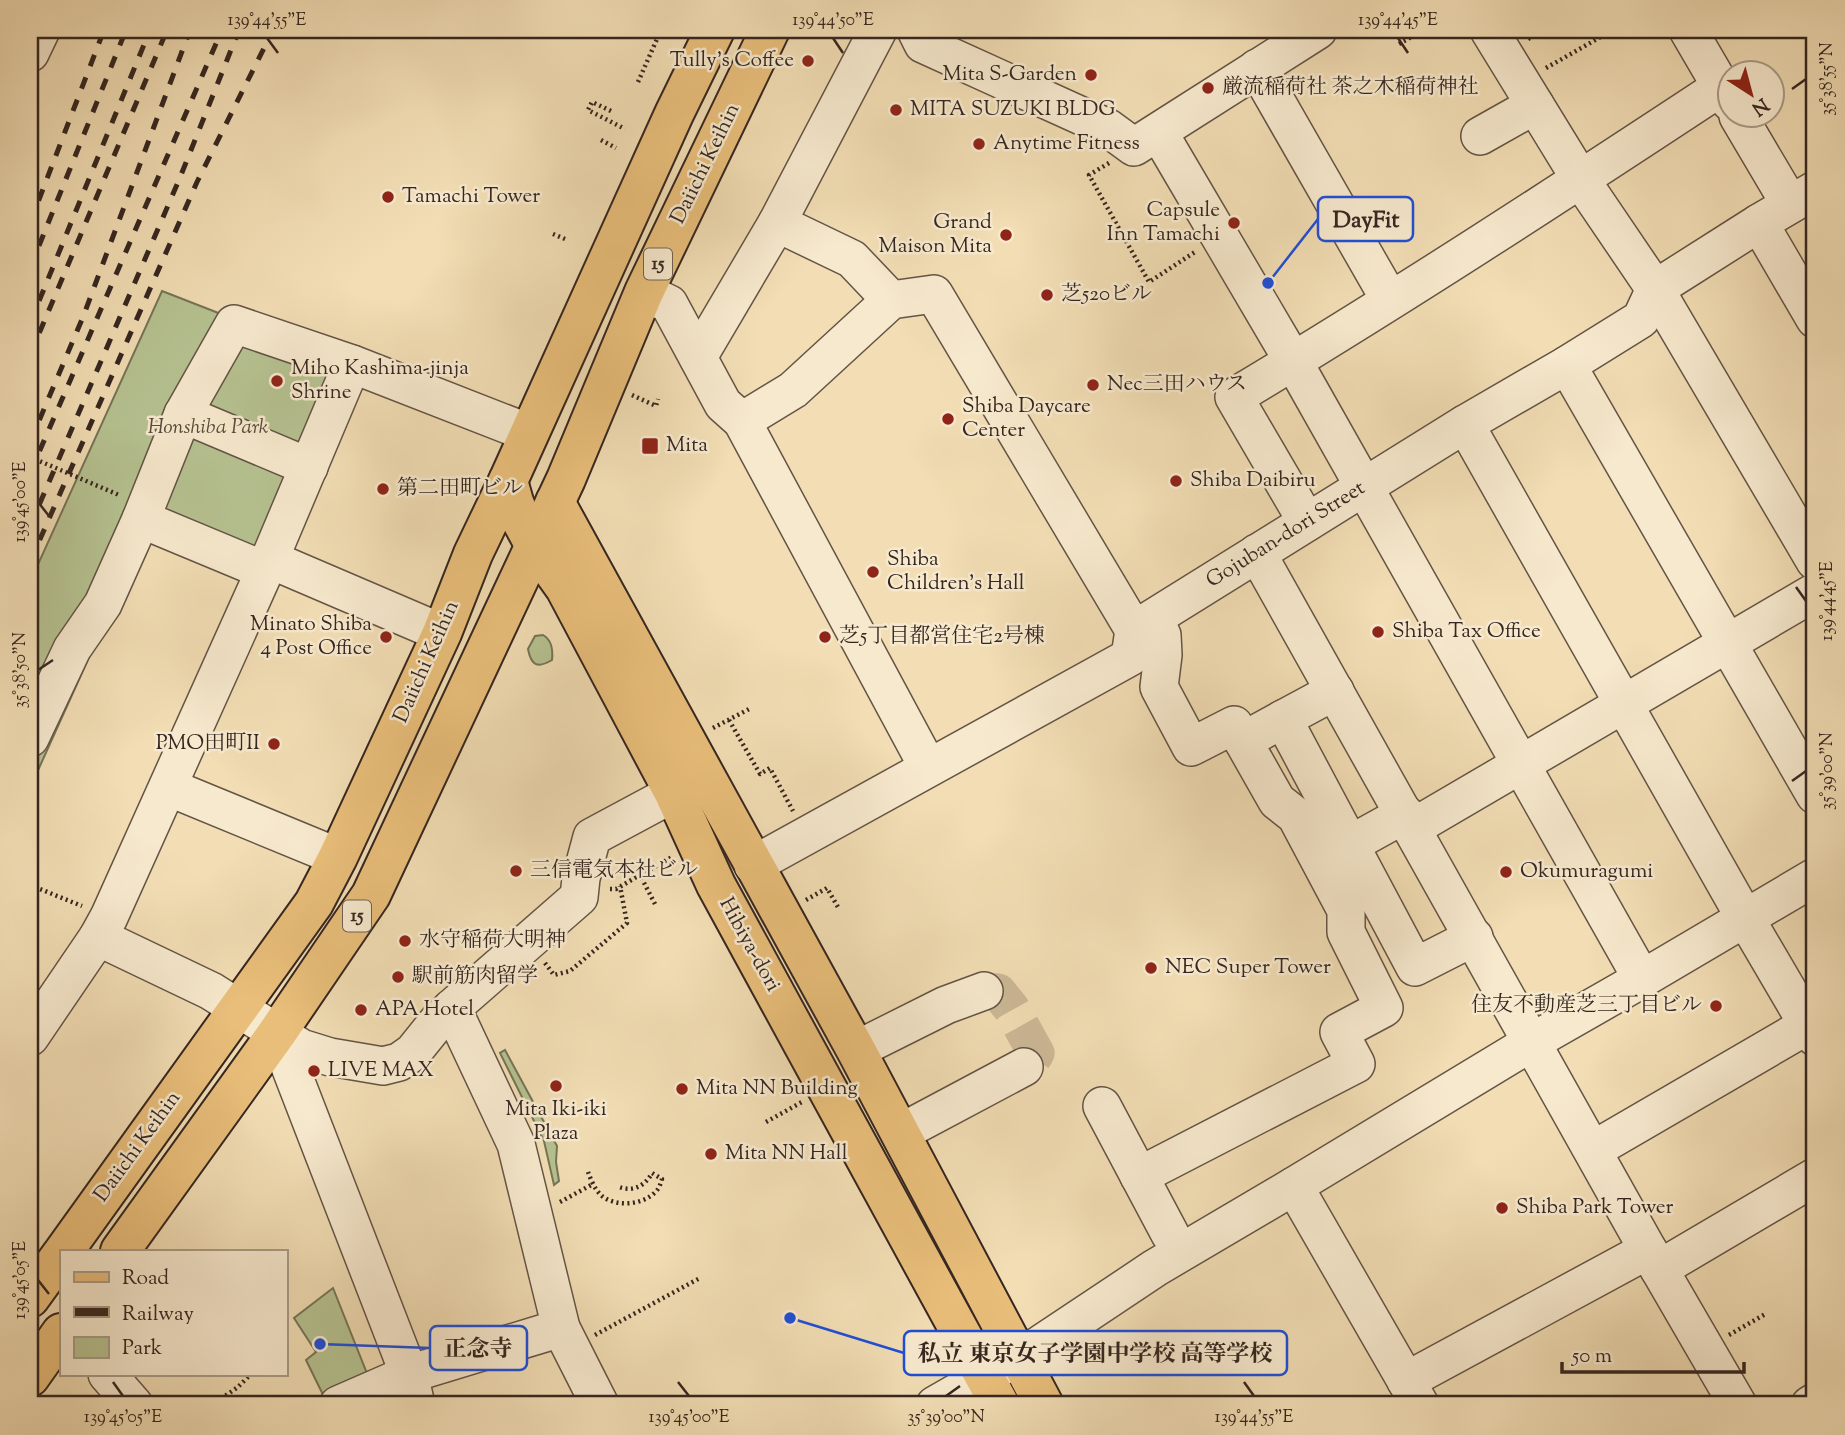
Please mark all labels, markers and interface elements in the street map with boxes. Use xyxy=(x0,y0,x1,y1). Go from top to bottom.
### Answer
text: 139°44'55"E xyxy=(228,8,307,34)
text: 139°44'50"E xyxy=(792,8,874,34)
text: 139°44'45"E xyxy=(1358,8,1438,34)
text: 35°38'55"N xyxy=(1815,42,1841,116)
place label: Tully's Coffee xyxy=(670,46,794,76)
marker: Tully's Coffee xyxy=(800,53,816,69)
place label: Mita S-Garden xyxy=(943,60,1077,90)
north arrow xyxy=(1716,60,1786,130)
marker: Mita S-Garden xyxy=(1083,67,1099,83)
place label: 厳流稲荷社 茶之木稲荷神社 xyxy=(1222,73,1478,103)
marker: 厳流稲荷社 茶之木稲荷神社 xyxy=(1200,80,1216,96)
text: N xyxy=(1745,90,1774,121)
place label: MITA SUZUKI BLDG xyxy=(910,95,1115,125)
street label: Daiichi Keihin xyxy=(664,99,748,229)
marker: MITA SUZUKI BLDG xyxy=(888,102,904,118)
place label: Anytime Fitness xyxy=(993,129,1140,159)
marker: Anytime Fitness xyxy=(971,136,987,152)
place label: Tamachi Tower xyxy=(402,182,540,212)
marker: Tamachi Tower xyxy=(380,189,396,205)
place label: Capsule Inn Tamachi xyxy=(1107,196,1220,250)
callout: DayFit xyxy=(1318,197,1413,241)
text: DayFit xyxy=(1333,205,1399,238)
place label: Grand Maison Mita xyxy=(878,208,992,262)
marker: Capsule Inn Tamachi xyxy=(1226,215,1242,231)
marker: Grand Maison Mita xyxy=(998,227,1014,243)
road number: 15 xyxy=(644,248,672,280)
place label: 芝520ビル xyxy=(1061,280,1152,310)
marker: 芝520ビル xyxy=(1039,287,1055,303)
place label: Miho Kashima-jinja Shrine xyxy=(291,354,469,408)
place label: Nec三田ハウス xyxy=(1107,370,1247,400)
marker: Miho Kashima-jinja Shrine xyxy=(269,373,285,389)
marker: Nec三田ハウス xyxy=(1085,377,1101,393)
place label: Shiba Daycare Center xyxy=(962,392,1091,446)
marker: Shiba Daycare Center xyxy=(940,411,956,427)
park label: Honshiba Park xyxy=(148,413,269,443)
place label: Mita xyxy=(666,431,708,461)
marker: Mita xyxy=(640,436,660,456)
text: 139°45'00"E xyxy=(8,461,34,543)
place label: Shiba Daibiru xyxy=(1190,466,1316,496)
marker: Shiba Daibiru xyxy=(1168,473,1184,489)
place label: 第二田町ビル xyxy=(397,474,523,504)
street label: Gojuban-dori Street xyxy=(1201,474,1371,596)
marker: 第二田町ビル xyxy=(375,481,391,497)
place label: Shiba Children's Hall xyxy=(887,545,1025,599)
text: 139°44'45"E xyxy=(1815,561,1841,641)
marker: Shiba Children's Hall xyxy=(865,564,881,580)
street label: Daiichi Keihin xyxy=(387,596,467,728)
place label: Minato Shiba 4 Post Office xyxy=(250,610,372,664)
place label: Shiba Tax Office xyxy=(1392,617,1541,647)
place label: 芝5丁目都営住宅2号棟 xyxy=(839,622,1045,652)
marker: Shiba Tax Office xyxy=(1370,624,1386,640)
marker: Minato Shiba 4 Post Office xyxy=(378,629,394,645)
marker: 芝5丁目都営住宅2号棟 xyxy=(817,629,833,645)
text: 35°38'50"N xyxy=(8,632,34,708)
place label: PMO田町II xyxy=(156,729,260,759)
text: 35°39'00"N xyxy=(1815,732,1841,810)
marker: PMO田町II xyxy=(266,736,282,752)
place label: 三信電気本社ビル xyxy=(530,856,698,886)
place label: Okumuragumi xyxy=(1520,857,1653,887)
marker: 三信電気本社ビル xyxy=(508,863,524,879)
marker: Okumuragumi xyxy=(1498,864,1514,880)
street label: Hibiya-dori xyxy=(711,892,787,998)
road number: 15 xyxy=(343,900,371,932)
place label: 水守稲荷大明神 xyxy=(419,926,566,956)
marker: 水守稲荷大明神 xyxy=(397,933,413,949)
place label: NEC Super Tower xyxy=(1165,953,1331,983)
marker: NEC Super Tower xyxy=(1143,960,1159,976)
place label: 駅前筋肉留学 xyxy=(412,962,538,992)
marker: 駅前筋肉留学 xyxy=(390,969,406,985)
place label: 住友不動産芝三丁目ビル xyxy=(1471,991,1702,1021)
place label: APA Hotel xyxy=(375,995,474,1025)
marker: 住友不動産芝三丁目ビル xyxy=(1708,998,1724,1014)
marker: APA Hotel xyxy=(353,1002,369,1018)
place label: LIVE MAX xyxy=(328,1056,434,1086)
marker: LIVE MAX xyxy=(306,1063,322,1079)
place label: Mita NN Building xyxy=(696,1074,858,1104)
marker: Mita Iki-iki Plaza xyxy=(548,1078,564,1094)
marker: Mita NN Building xyxy=(674,1081,690,1097)
street label: Daiichi Keihin xyxy=(87,1085,189,1209)
place label: Mita Iki-iki Plaza xyxy=(505,1095,607,1149)
place label: Mita NN Hall xyxy=(725,1139,848,1169)
marker: Mita NN Hall xyxy=(703,1146,719,1162)
place label: Shiba Park Tower xyxy=(1516,1193,1674,1223)
marker: Shiba Park Tower xyxy=(1494,1200,1510,1216)
text: 139°45'05"E xyxy=(8,1241,34,1319)
legend xyxy=(60,1250,287,1376)
text: Road xyxy=(122,1264,169,1294)
text: Railway xyxy=(122,1300,194,1330)
callout: 正念寺 xyxy=(430,1326,527,1370)
scale bar xyxy=(1562,1330,1744,1374)
callout: 私立 東京女子学園中学校 高等学校 xyxy=(904,1331,1287,1375)
text: Park xyxy=(122,1334,163,1364)
text: 正念寺 xyxy=(444,1334,513,1367)
text: 私立 東京女子学園中学校 高等学校 xyxy=(918,1339,1272,1372)
text: 50 m xyxy=(1571,1342,1612,1372)
text: 139°45'05"E xyxy=(84,1405,162,1431)
text: 139°45'00"E xyxy=(648,1405,730,1431)
text: 35°39'00"N xyxy=(907,1405,985,1431)
text: 139°44'55"E xyxy=(1215,1405,1294,1431)

